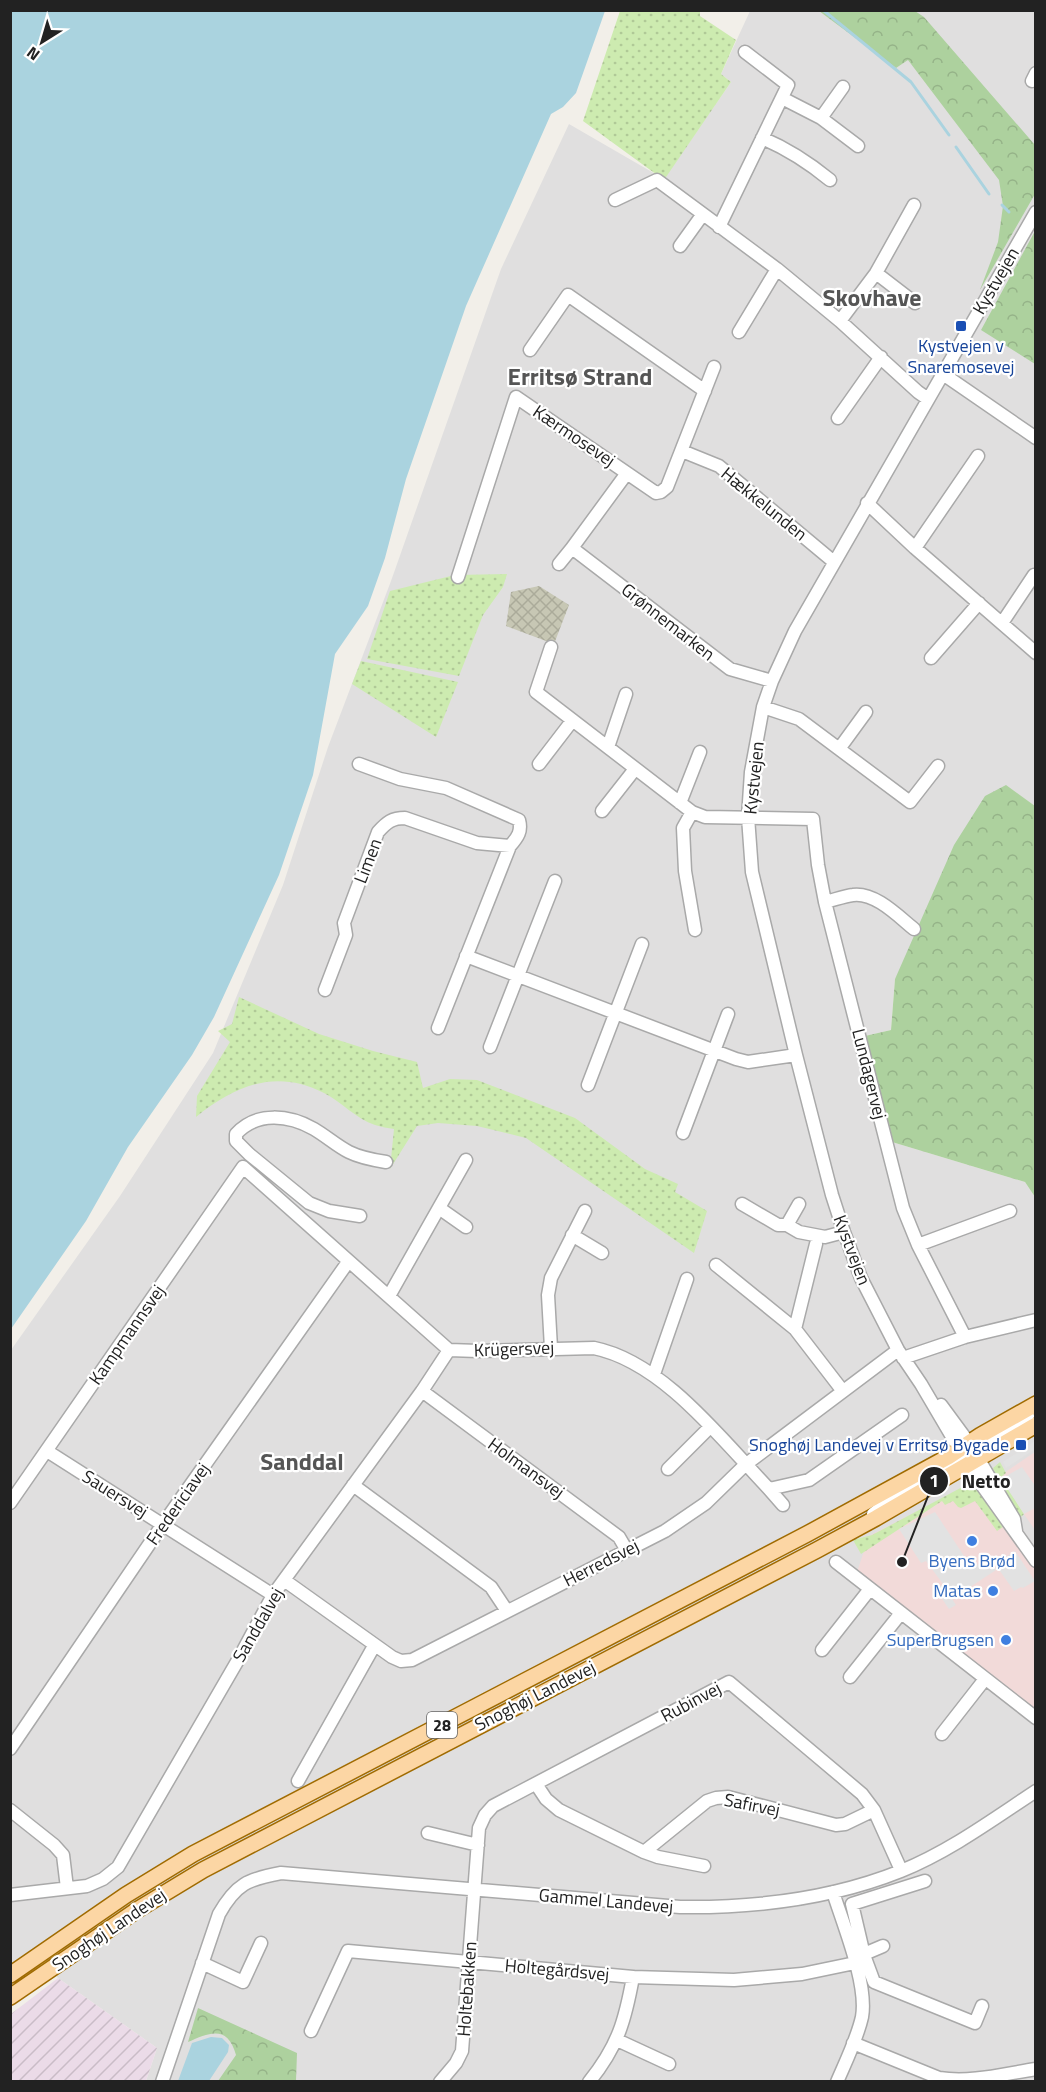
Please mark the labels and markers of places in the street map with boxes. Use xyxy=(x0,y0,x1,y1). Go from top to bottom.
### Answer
marker: Kystvejen v Snaremosevej xyxy=(954,319,968,333)
place label: Kystvejen v Snaremosevej xyxy=(908,332,1014,380)
place label: Snoghøj Landevej v Erritsø Bygade xyxy=(749,1431,1009,1458)
marker: Snoghøj Landevej v Erritsø Bygade xyxy=(1014,1438,1028,1452)
callout: Netto xyxy=(919,1462,1022,1500)
marker: Byens Brød xyxy=(965,1534,979,1548)
place label: Byens Brød xyxy=(929,1547,1015,1574)
place label: Matas xyxy=(933,1577,981,1604)
marker: Matas xyxy=(986,1584,1000,1598)
place label: SuperBrugsen xyxy=(887,1626,994,1653)
marker: SuperBrugsen xyxy=(999,1633,1013,1647)

